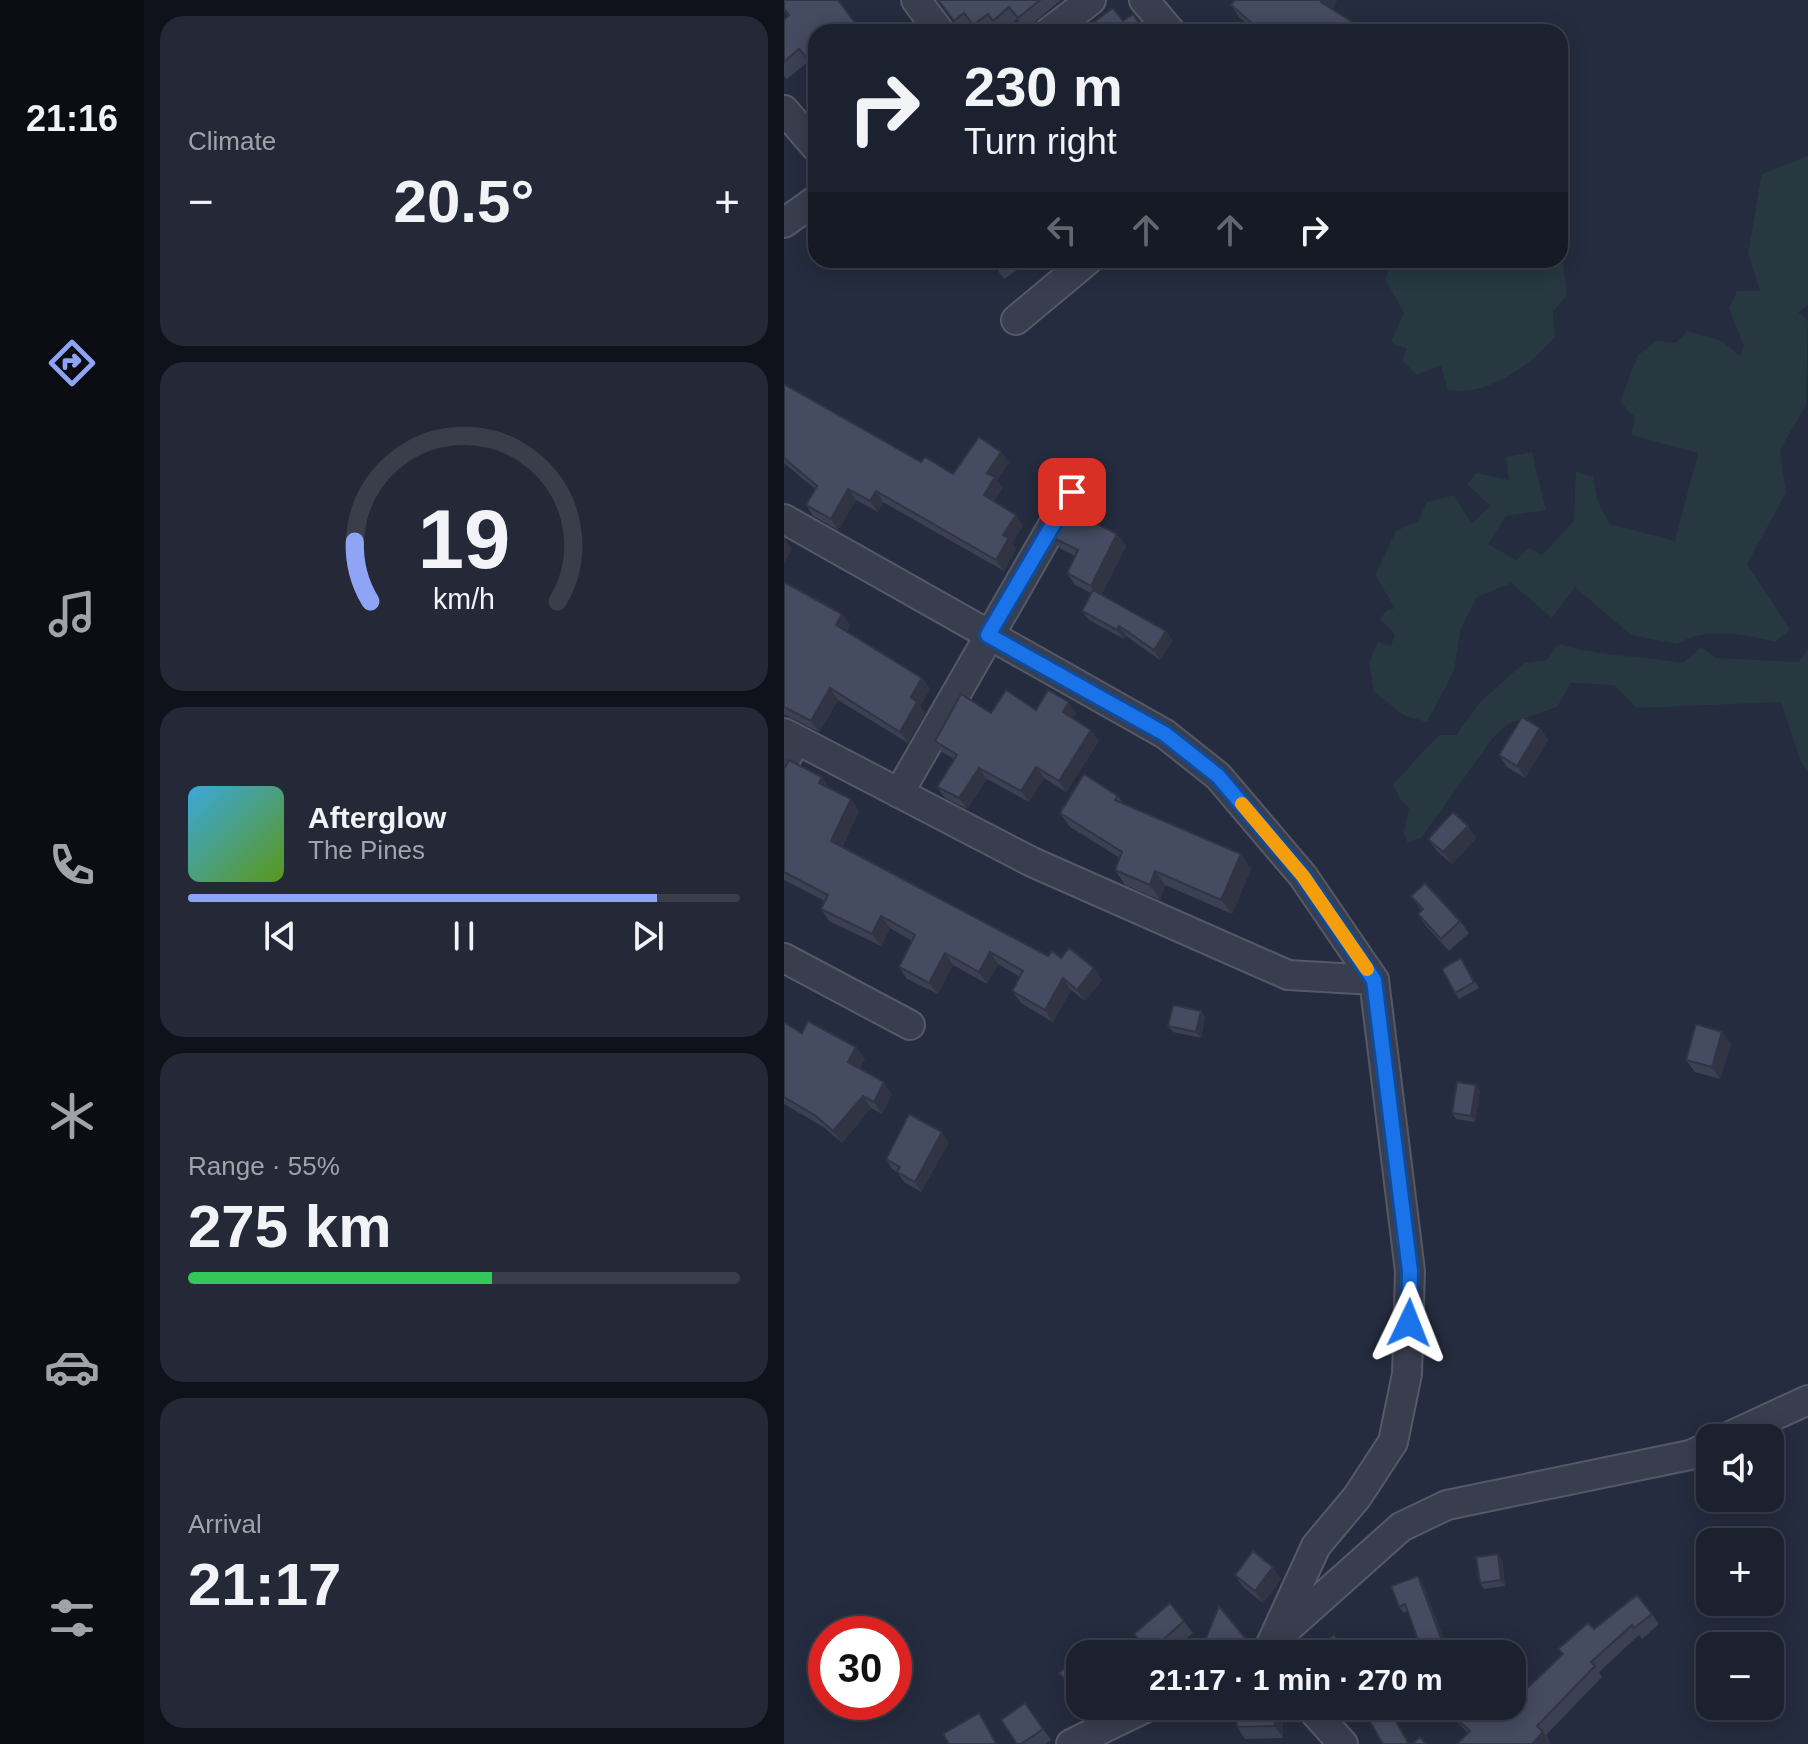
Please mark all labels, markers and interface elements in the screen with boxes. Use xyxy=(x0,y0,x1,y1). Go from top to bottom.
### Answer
text: 230 m xyxy=(964,55,1123,118)
icon: right xyxy=(832,56,936,160)
text: 21:16 xyxy=(26,98,118,139)
text: Turn right xyxy=(964,121,1117,162)
text: Climate xyxy=(188,126,276,156)
text: 20.5° xyxy=(394,168,534,235)
text: − xyxy=(188,177,214,226)
text: + xyxy=(714,177,740,226)
icon: left xyxy=(1040,208,1084,252)
icon: ahead xyxy=(1124,208,1168,252)
icon: ahead xyxy=(1208,208,1252,252)
icon: right xyxy=(1292,208,1336,252)
icon: directions xyxy=(44,335,100,391)
pin xyxy=(1038,458,1106,526)
icon: arrive xyxy=(1050,470,1094,514)
text: 19 xyxy=(418,493,510,586)
text: km/h xyxy=(433,584,495,616)
icon: music xyxy=(44,586,100,642)
text: Afterglow xyxy=(308,801,446,834)
text: The Pines xyxy=(308,835,425,865)
icon: phone xyxy=(44,837,100,893)
icon: previous xyxy=(258,914,302,958)
icon: pause xyxy=(442,914,486,958)
icon: next xyxy=(626,914,670,958)
icon: climate xyxy=(44,1088,100,1144)
text: Range · 55% xyxy=(188,1151,340,1181)
text: 275 km xyxy=(188,1193,392,1260)
position arrow xyxy=(1367,1281,1451,1365)
icon: car xyxy=(44,1339,100,1395)
map controls xyxy=(1696,1424,1784,1720)
button: sound xyxy=(1696,1424,1784,1512)
text: Arrival xyxy=(188,1509,262,1539)
button: + xyxy=(1696,1528,1784,1616)
text: 21:17 xyxy=(188,1551,341,1618)
icon: filters xyxy=(44,1590,100,1646)
speed limit sign: 30 xyxy=(808,1616,912,1720)
button: − xyxy=(1696,1632,1784,1720)
text: 21:17 · 1 min · 270 m xyxy=(1149,1663,1443,1696)

